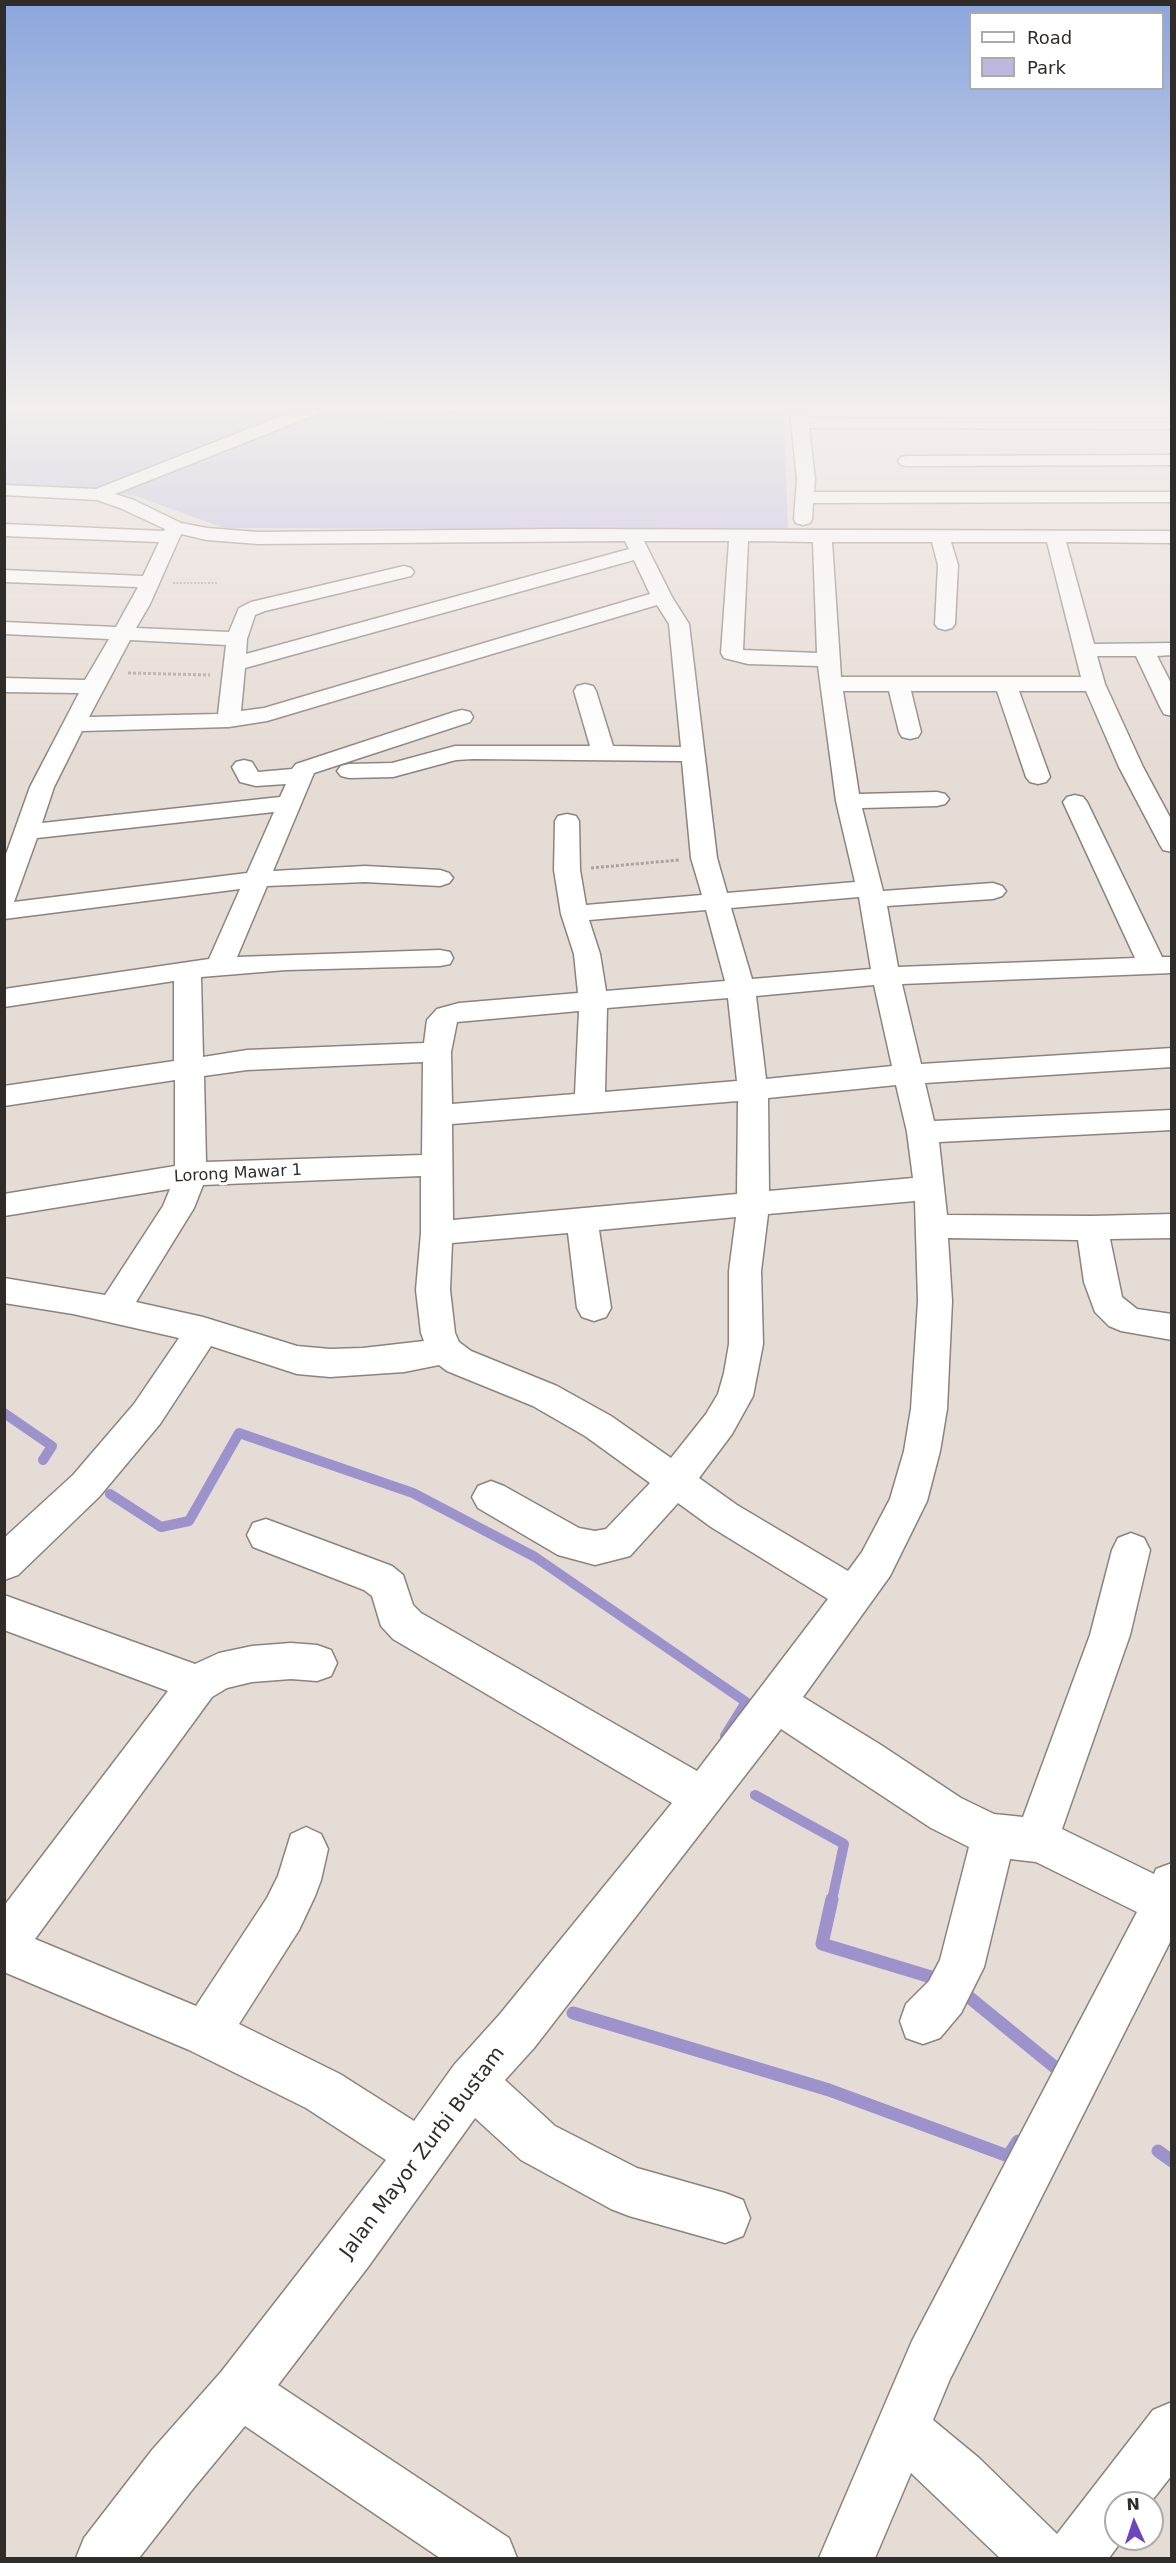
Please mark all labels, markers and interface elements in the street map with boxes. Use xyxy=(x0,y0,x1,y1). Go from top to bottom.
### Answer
legend xyxy=(969,12,1164,90)
text: Road xyxy=(1027,27,1072,48)
text: Park xyxy=(1027,57,1066,78)
street label: Lorong Mawar 1 xyxy=(174,1161,302,1187)
street label: Jalan Mayor Zurbi Bustam xyxy=(336,2042,510,2264)
north arrow xyxy=(1104,2491,1164,2551)
text: N xyxy=(1126,2495,1140,2514)

